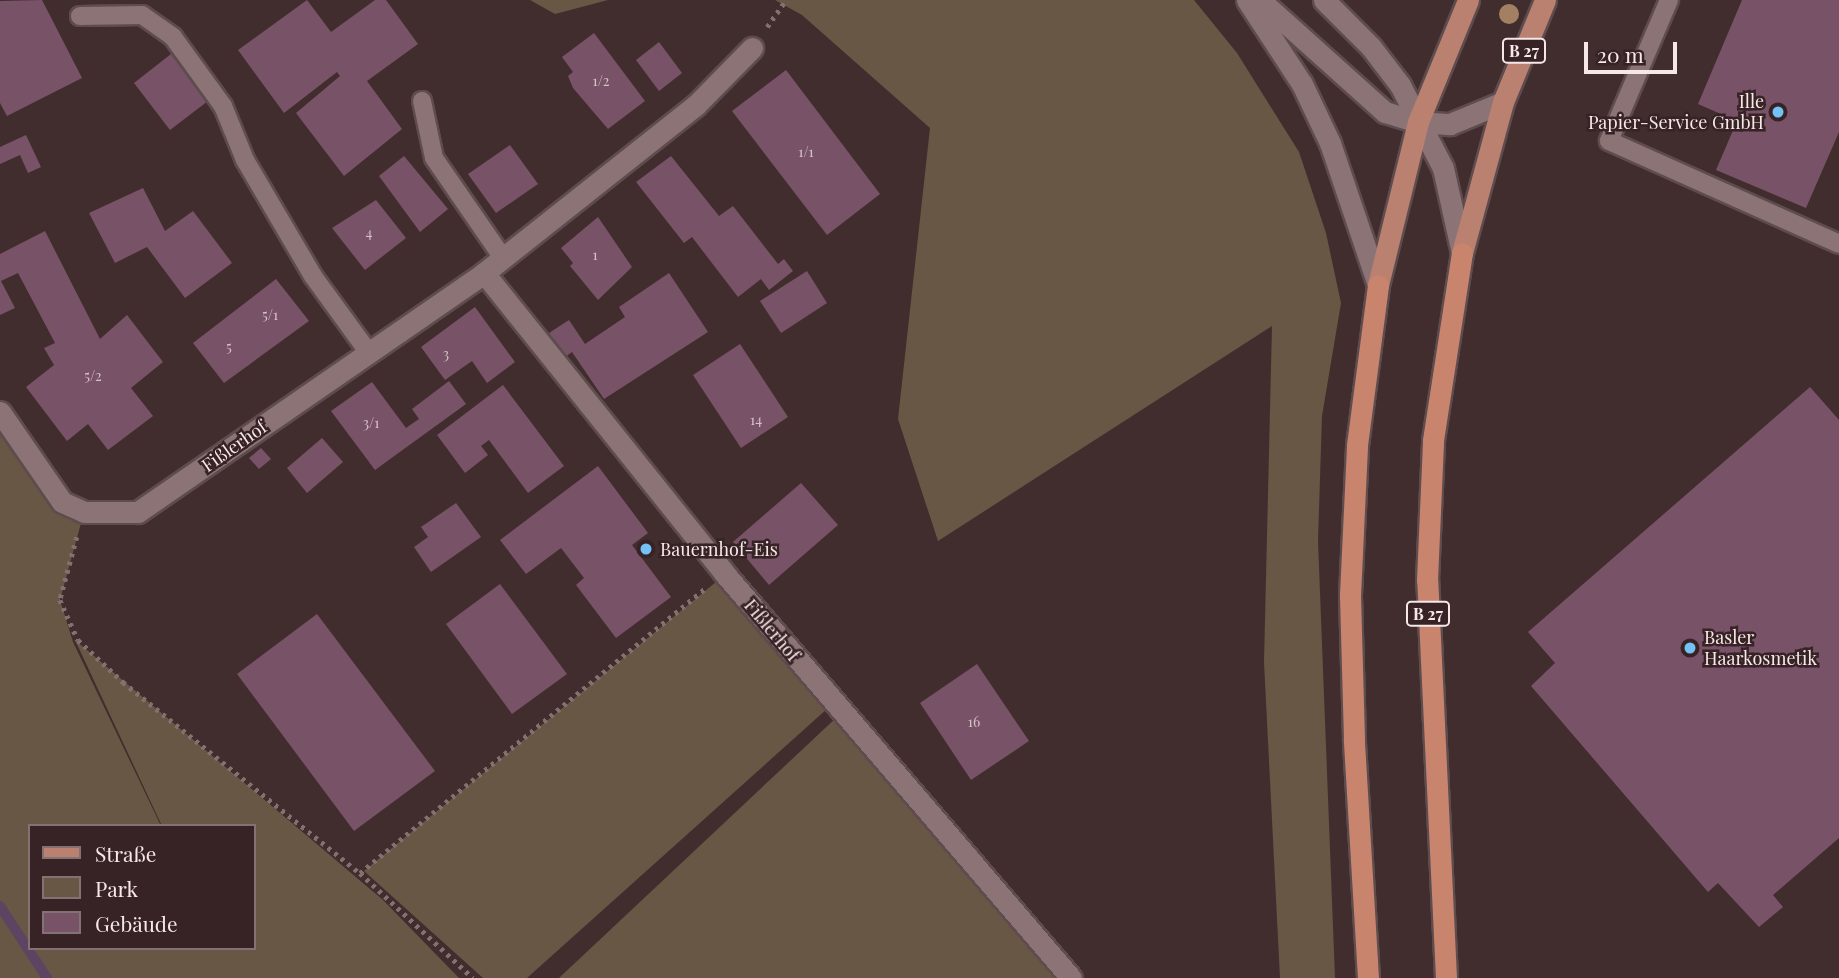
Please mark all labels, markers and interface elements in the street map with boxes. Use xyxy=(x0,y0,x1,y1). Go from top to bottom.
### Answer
scale bar xyxy=(1587,28,1680,72)
road number: B 27 xyxy=(1501,38,1547,64)
text: 20 m xyxy=(1597,40,1644,68)
house number: 1/2 xyxy=(593,73,609,89)
place label: Ille Papier-Service GmbH xyxy=(1588,91,1764,134)
marker: Ille Papier-Service GmbH xyxy=(1770,104,1786,120)
house number: 1/1 xyxy=(798,144,814,160)
house number: 4 xyxy=(366,225,372,241)
house number: 1 xyxy=(592,247,598,263)
house number: 5/1 xyxy=(262,307,278,323)
house number: 5 xyxy=(226,339,232,355)
house number: 3 xyxy=(443,346,449,362)
house number: 5/2 xyxy=(84,368,102,384)
house number: 14 xyxy=(750,412,762,428)
house number: 3/1 xyxy=(363,415,379,431)
street label: Fißlerhof xyxy=(197,416,271,476)
place label: Bauernhof-Eis xyxy=(660,538,778,560)
marker: Bauernhof-Eis xyxy=(638,541,654,557)
street label: Fißlerhof xyxy=(740,595,804,665)
road number: B 27 xyxy=(1405,601,1451,626)
place label: Basler Haarkosmetik xyxy=(1704,627,1817,670)
marker: Basler Haarkosmetik xyxy=(1682,640,1698,656)
house number: 16 xyxy=(968,714,980,730)
legend xyxy=(28,824,256,950)
text: Straße xyxy=(95,839,156,867)
text: Park xyxy=(95,874,138,902)
text: Gebäude xyxy=(95,909,178,937)

